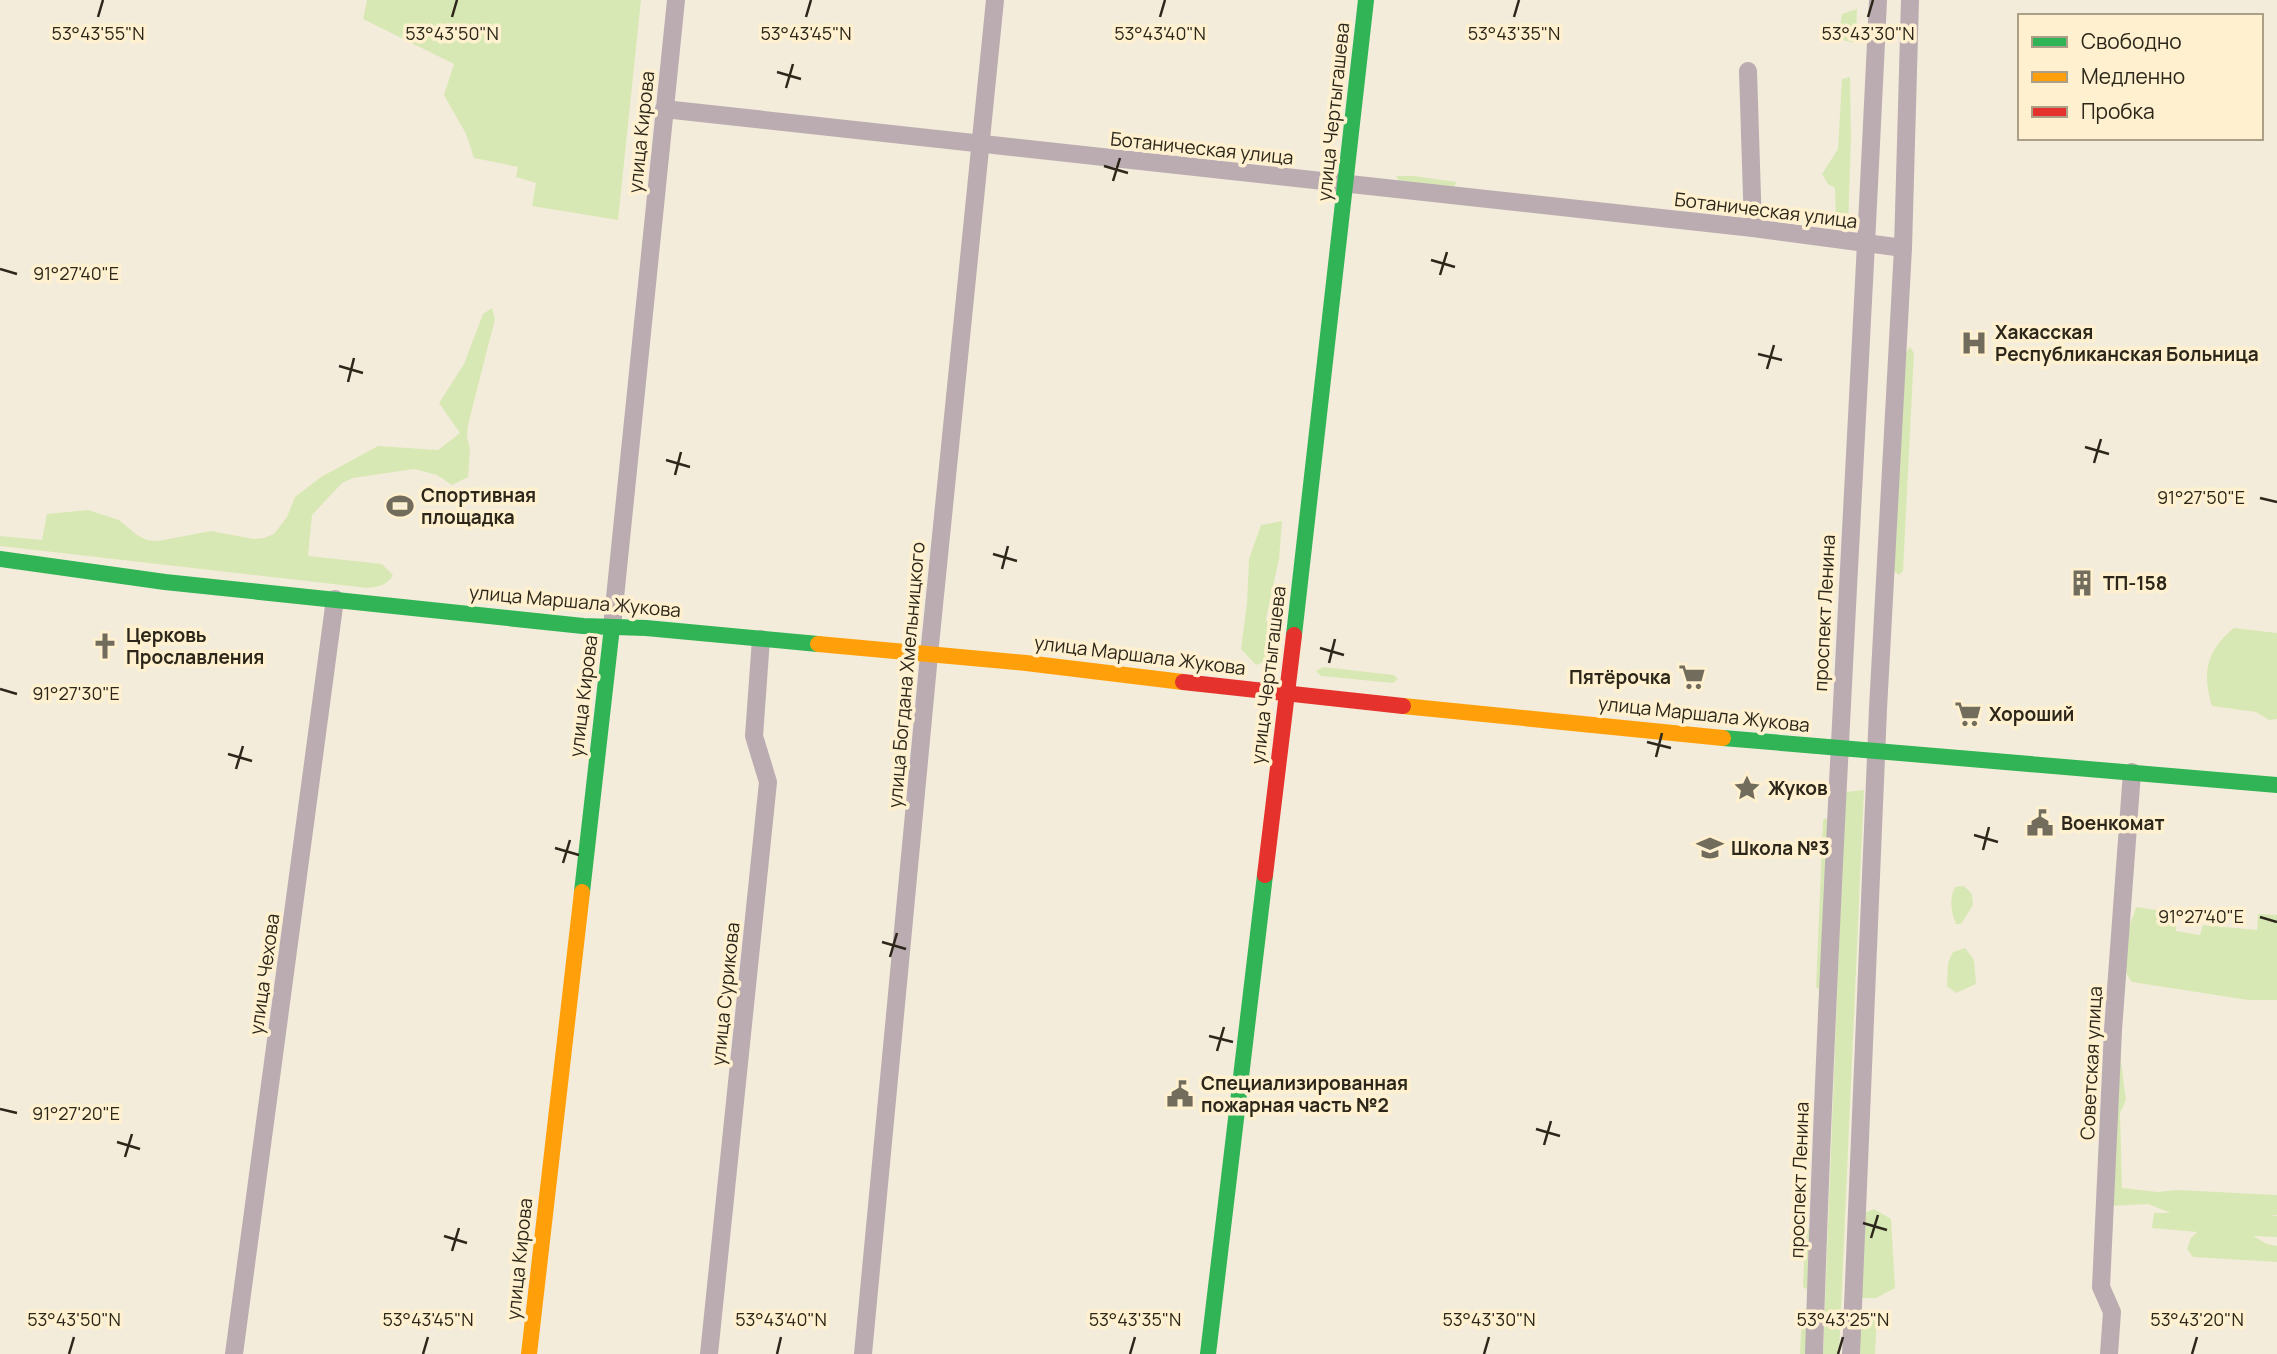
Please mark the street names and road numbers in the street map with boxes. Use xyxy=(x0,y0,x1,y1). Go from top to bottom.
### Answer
street label: улица Чертыгашева xyxy=(1311,21,1355,203)
street label: улица Кирова xyxy=(622,70,660,194)
street label: Ботаническая улица xyxy=(1109,125,1295,171)
street label: Ботаническая улица xyxy=(1673,186,1859,234)
street label: проспект Ленина xyxy=(1807,534,1841,692)
street label: улица Богдана Хмельницкого xyxy=(881,541,931,809)
street label: улица Маршала Жукова xyxy=(468,579,682,623)
street label: улица Чертыгашева xyxy=(1244,584,1292,766)
street label: улица Маршала Жукова xyxy=(1033,629,1247,681)
street label: улица Кирова xyxy=(563,633,603,759)
street label: улица Маршала Жукова xyxy=(1597,690,1811,738)
street label: улица Чехова xyxy=(243,912,285,1036)
street label: улица Сурикова xyxy=(705,921,745,1067)
street label: Советская улица xyxy=(2074,985,2108,1141)
street label: проспект Ленина xyxy=(1783,1101,1815,1259)
street label: улица Кирова xyxy=(500,1197,538,1321)

